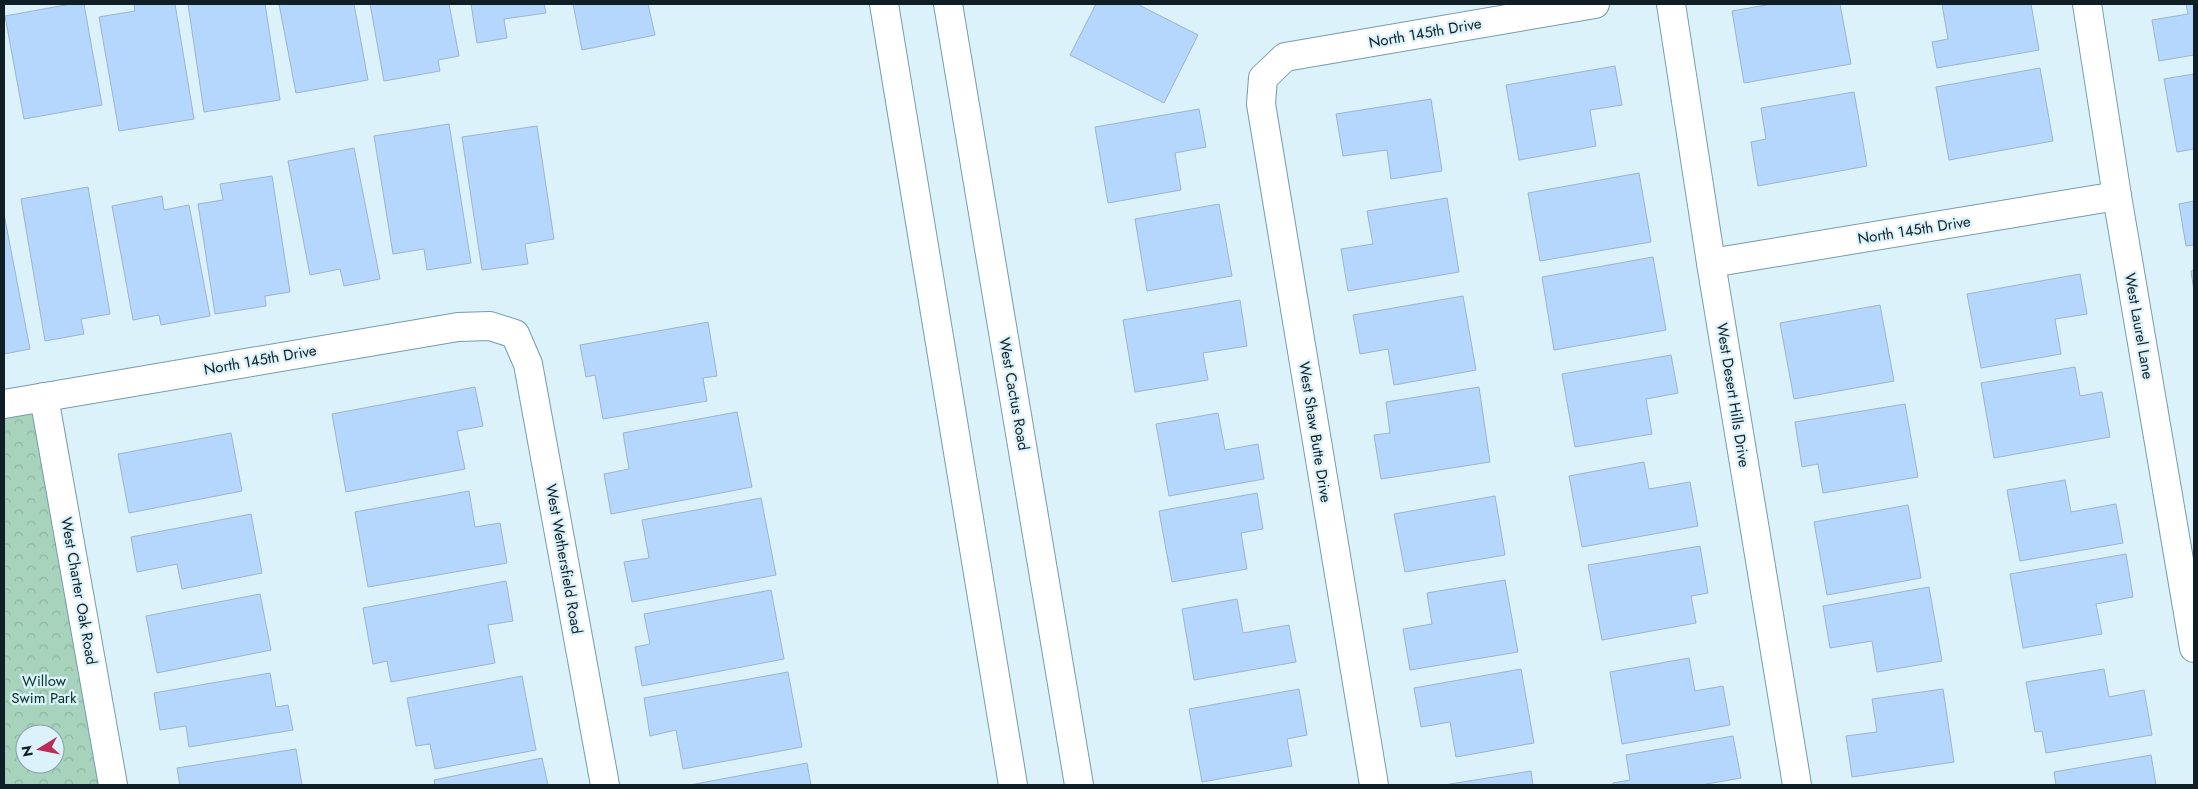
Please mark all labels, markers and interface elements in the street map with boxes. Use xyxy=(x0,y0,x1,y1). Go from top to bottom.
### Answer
street label: North 145th Drive xyxy=(1367,12,1483,54)
street label: North 145th Drive xyxy=(1856,210,1972,250)
street label: West Laurel Lane xyxy=(2119,271,2159,381)
street label: West Desert Hills Drive xyxy=(1711,321,1755,469)
street label: West Cactus Road xyxy=(993,336,1035,452)
street label: North 145th Drive xyxy=(202,339,318,381)
street label: West Shaw Butte Drive xyxy=(1293,360,1337,504)
street label: West Wethersfield Road xyxy=(540,482,588,636)
street label: West Charter Oak Road xyxy=(55,515,103,667)
park label: Willow Swim Park xyxy=(11,670,77,709)
north arrow xyxy=(15,724,65,774)
text: N xyxy=(16,744,38,758)

